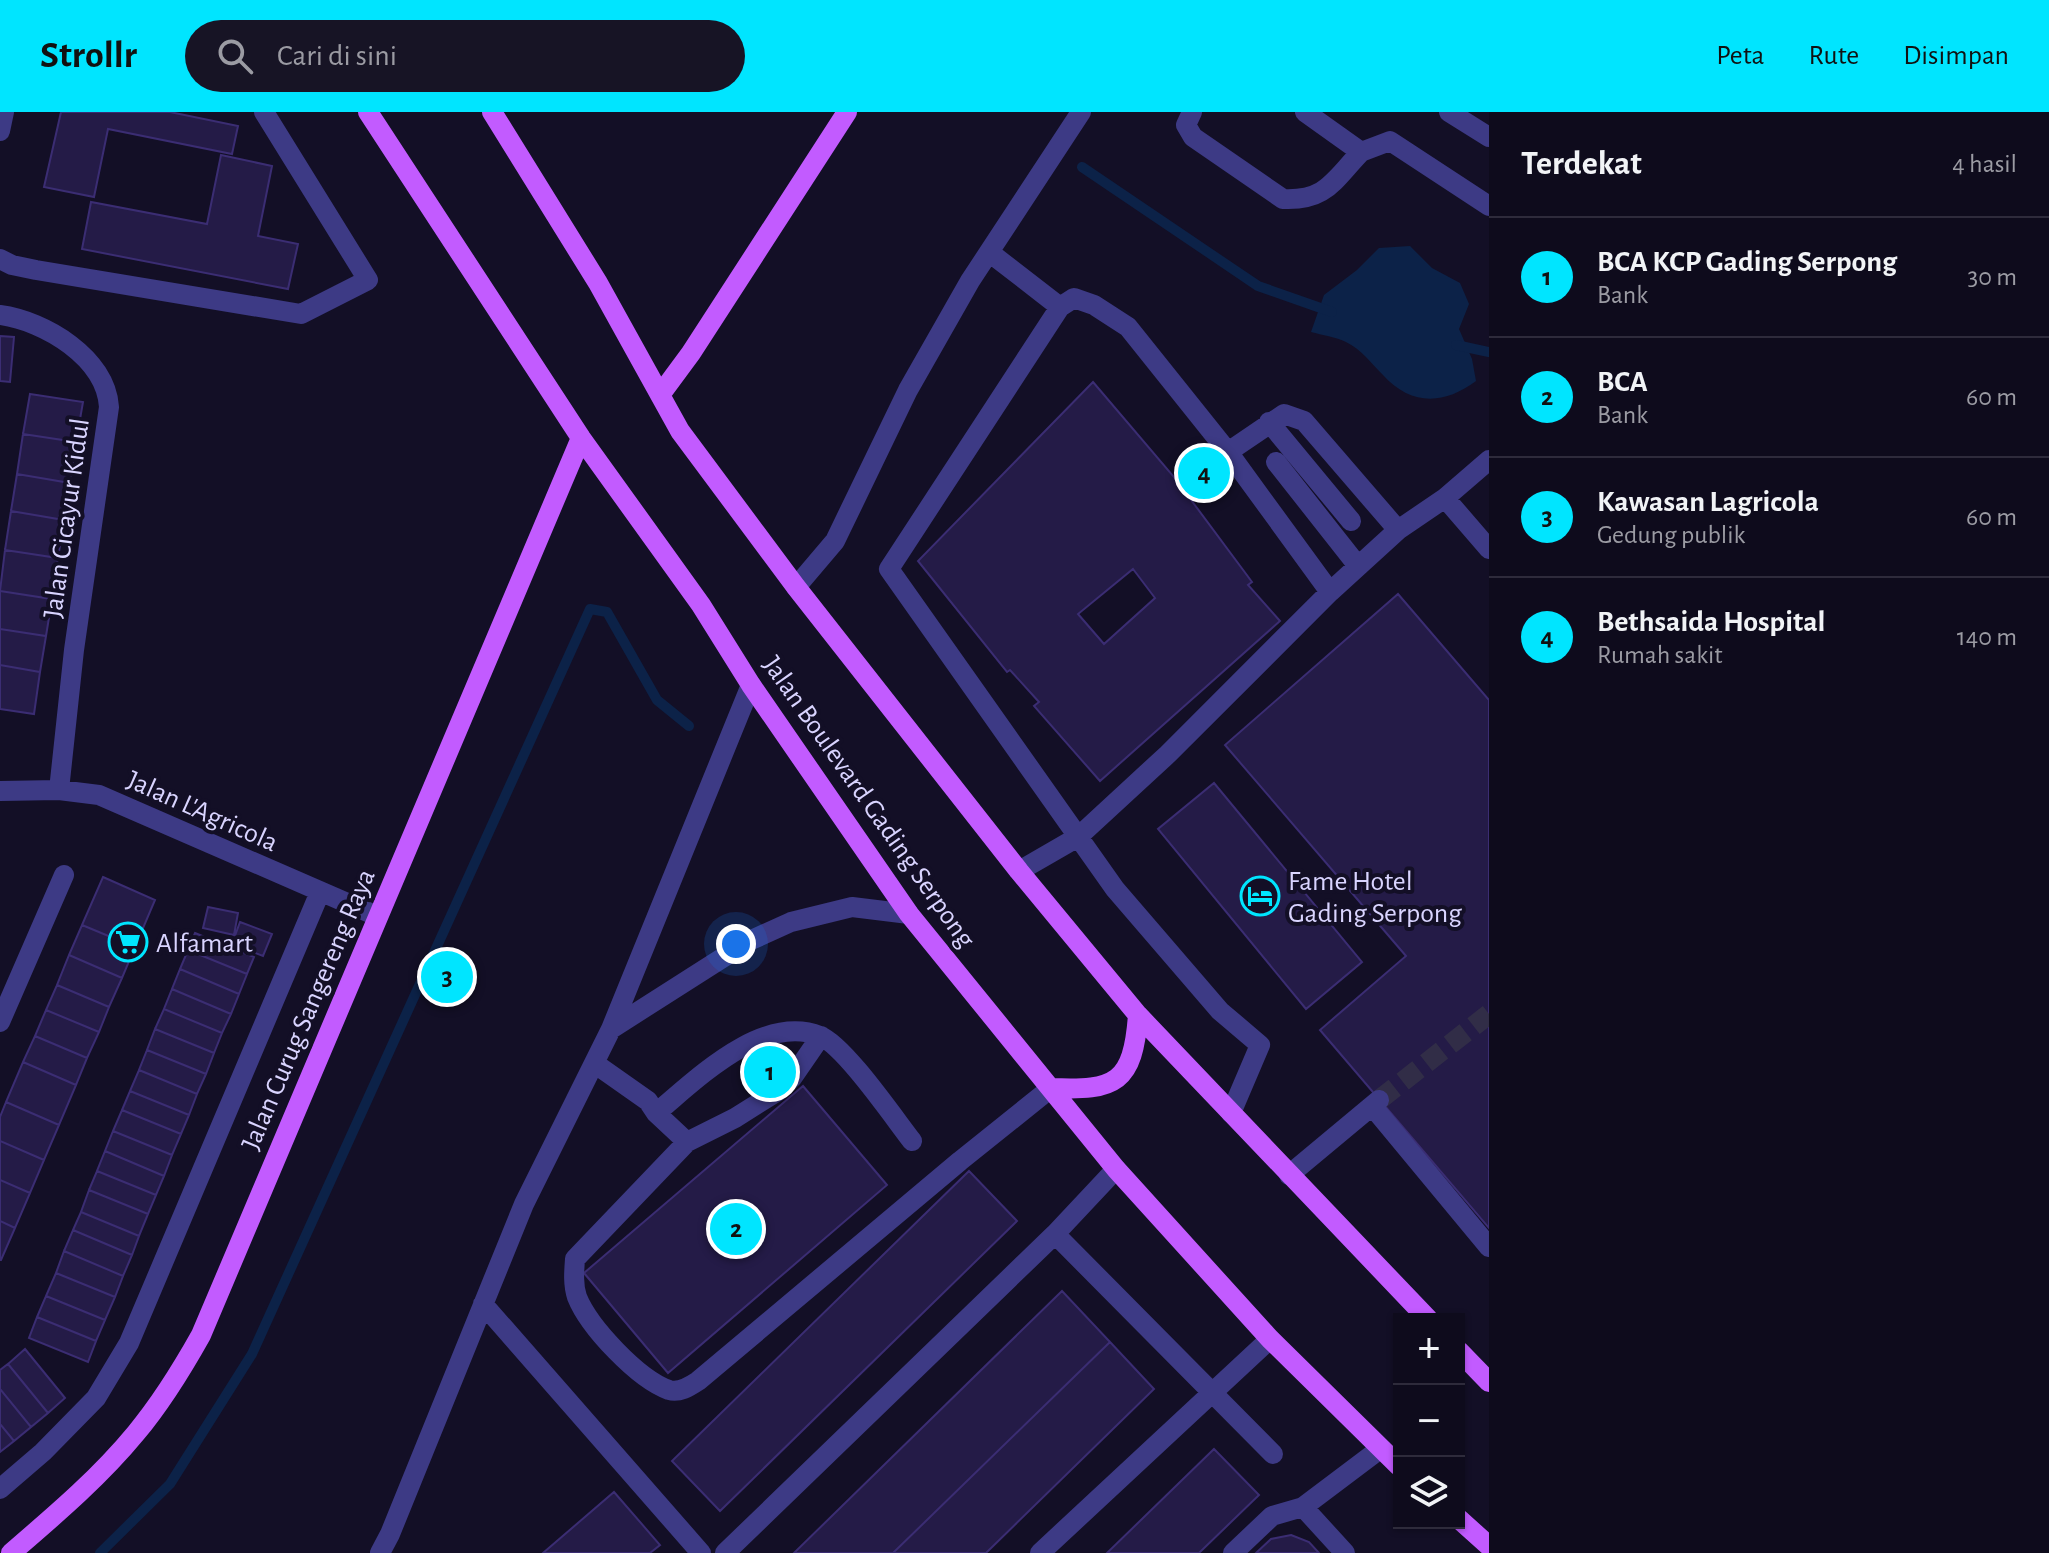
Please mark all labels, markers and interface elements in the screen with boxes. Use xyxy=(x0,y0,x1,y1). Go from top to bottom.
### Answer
search box xyxy=(185,20,745,92)
icon: search xyxy=(213,34,257,78)
text: Strollr xyxy=(40,37,137,75)
text: Cari di sini xyxy=(277,41,397,71)
text: Peta xyxy=(1716,42,1765,70)
text: Rute xyxy=(1809,42,1859,70)
text: Disimpan xyxy=(1903,42,2009,70)
text: Terdekat xyxy=(1521,147,1642,181)
text: 4 hasil xyxy=(1952,151,2017,177)
text: BCA KCP Gading Serpong xyxy=(1597,247,1897,277)
text: 1 xyxy=(1542,264,1552,290)
text: 30 m xyxy=(1967,264,2017,290)
text: Bank xyxy=(1597,282,1648,308)
text: BCA xyxy=(1597,367,1648,397)
text: 2 xyxy=(1541,384,1553,410)
text: 60 m xyxy=(1966,384,2017,410)
text: Bank xyxy=(1597,402,1648,428)
street label: Jalan Cicayur Kidul xyxy=(39,417,95,620)
pin: 4 xyxy=(1178,443,1230,503)
text: Kawasan Lagricola xyxy=(1597,487,1819,517)
text: 3 xyxy=(1541,504,1553,530)
text: 60 m xyxy=(1966,504,2017,530)
text: Gedung publik xyxy=(1597,522,1745,548)
text: Bethsaida Hospital xyxy=(1597,607,1825,637)
text: 4 xyxy=(1540,624,1554,650)
text: 140 m xyxy=(1957,624,2017,650)
text: Rumah sakit xyxy=(1597,642,1723,668)
street label: Jalan Boulevard Gading Serpong xyxy=(757,651,980,953)
street label: Jalan L'Agricola xyxy=(123,766,282,858)
street label: Jalan Curug Sangereng Raya xyxy=(237,865,381,1154)
place label: Fame Hotel Gading Serpong xyxy=(1288,868,1462,928)
hotel icon: Fame Hotel Gading Serpong xyxy=(1239,875,1281,917)
supermarket icon: Alfamart xyxy=(107,921,149,963)
your location xyxy=(716,924,756,964)
place label: Alfamart xyxy=(156,930,253,958)
pin: 3 xyxy=(421,947,473,1007)
pin: 1 xyxy=(744,1042,796,1102)
pin: 2 xyxy=(710,1199,762,1259)
map controls xyxy=(1393,1313,1465,1529)
button: + xyxy=(1393,1313,1465,1385)
button: − xyxy=(1393,1385,1465,1457)
button: layers xyxy=(1393,1457,1465,1529)

